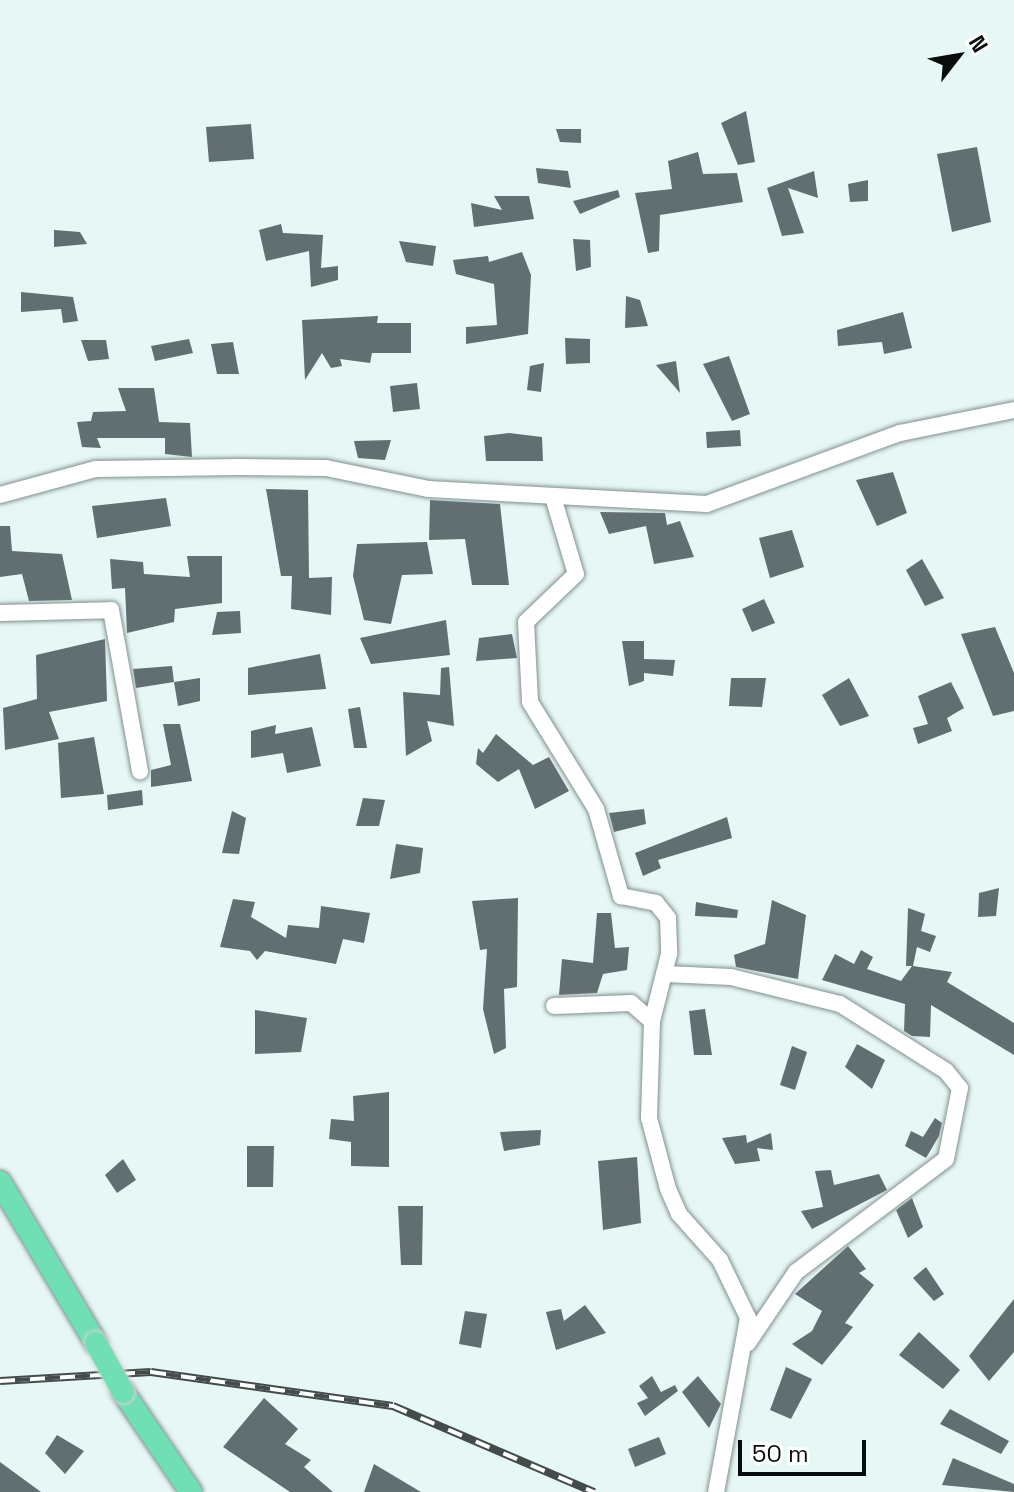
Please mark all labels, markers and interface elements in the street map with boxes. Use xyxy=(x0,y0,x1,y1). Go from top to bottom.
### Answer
north arrow xyxy=(918,16,998,96)
text: N xyxy=(963,30,994,57)
scale bar xyxy=(742,1424,870,1474)
text: 50 m xyxy=(752,1438,809,1469)

